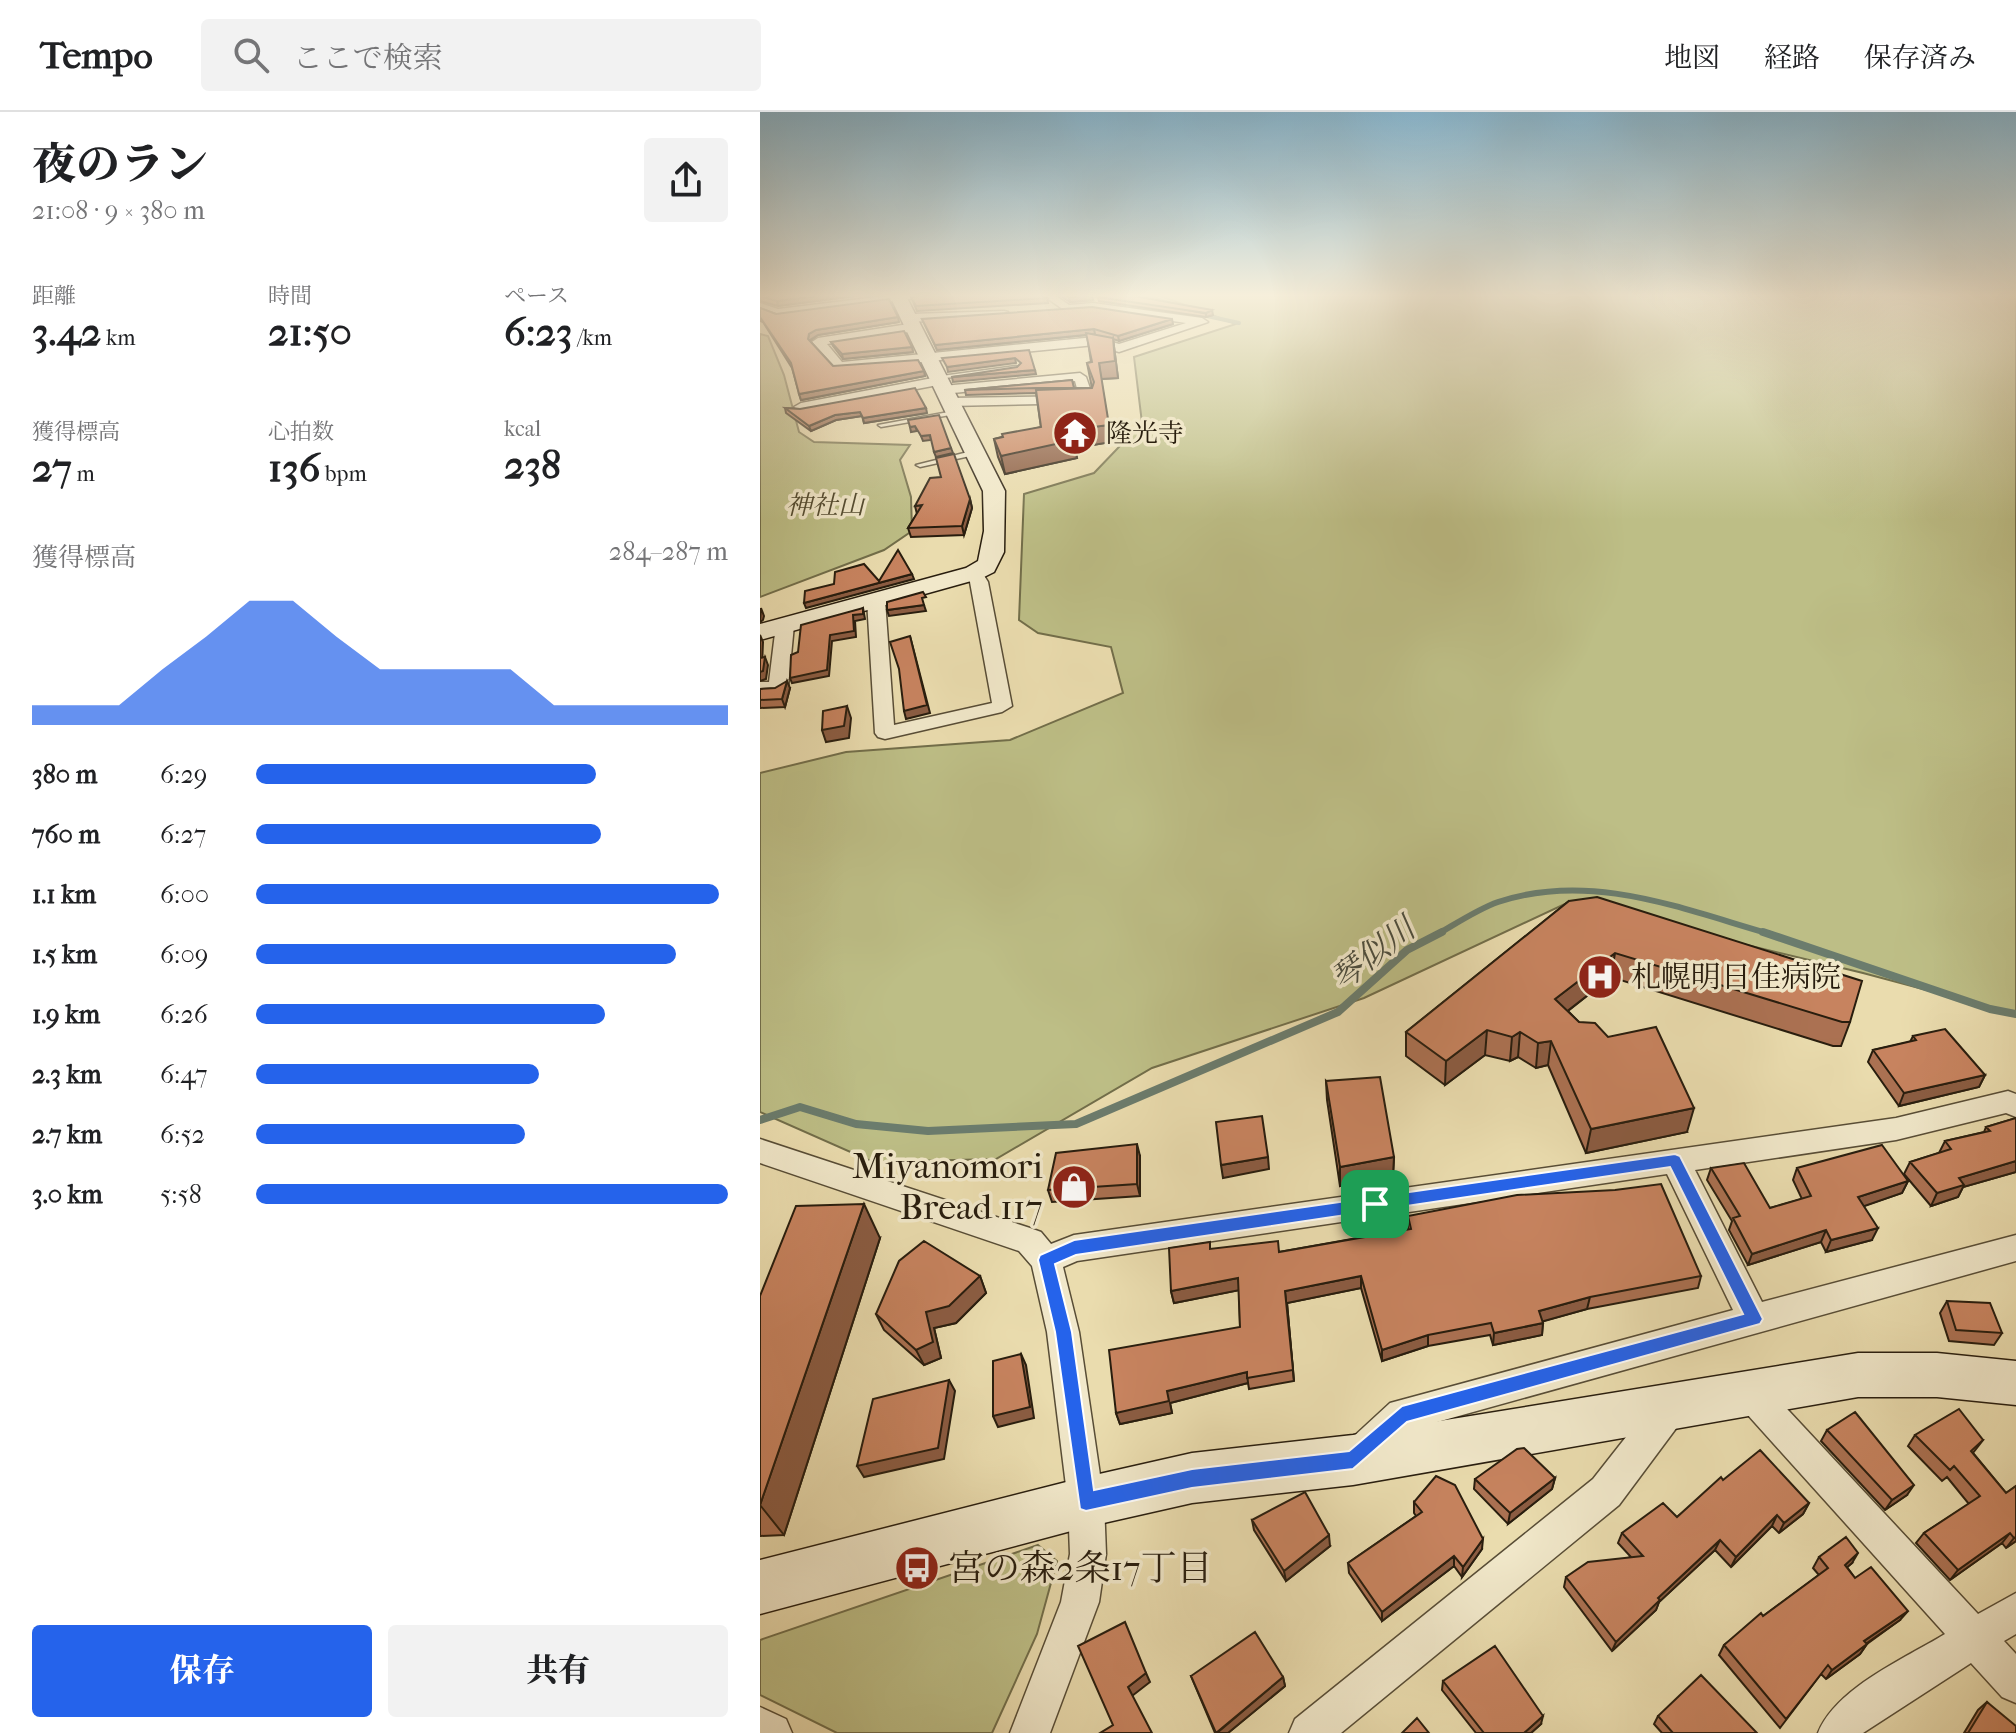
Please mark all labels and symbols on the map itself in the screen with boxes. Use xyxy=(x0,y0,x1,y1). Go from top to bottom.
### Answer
temple icon: 隆光寺 xyxy=(1051,409,1099,457)
place label: 隆光寺 xyxy=(1106,418,1184,449)
park label: 神社山 xyxy=(786,490,866,521)
water label: 琴似川 xyxy=(1324,908,1425,998)
hospital icon: 札幌明日佳病院 xyxy=(1576,953,1624,1001)
place label: 札幌明日佳病院 xyxy=(1631,960,1841,995)
place label: Miyanomori Bread 117 xyxy=(852,1145,1043,1228)
shop icon: Miyanomori Bread 117 xyxy=(1050,1163,1098,1211)
pin xyxy=(1341,1170,1409,1238)
bus stop icon: 宮の森2条17丁目 xyxy=(893,1544,941,1592)
place label: 宮の森2条17丁目 xyxy=(948,1547,1213,1589)

